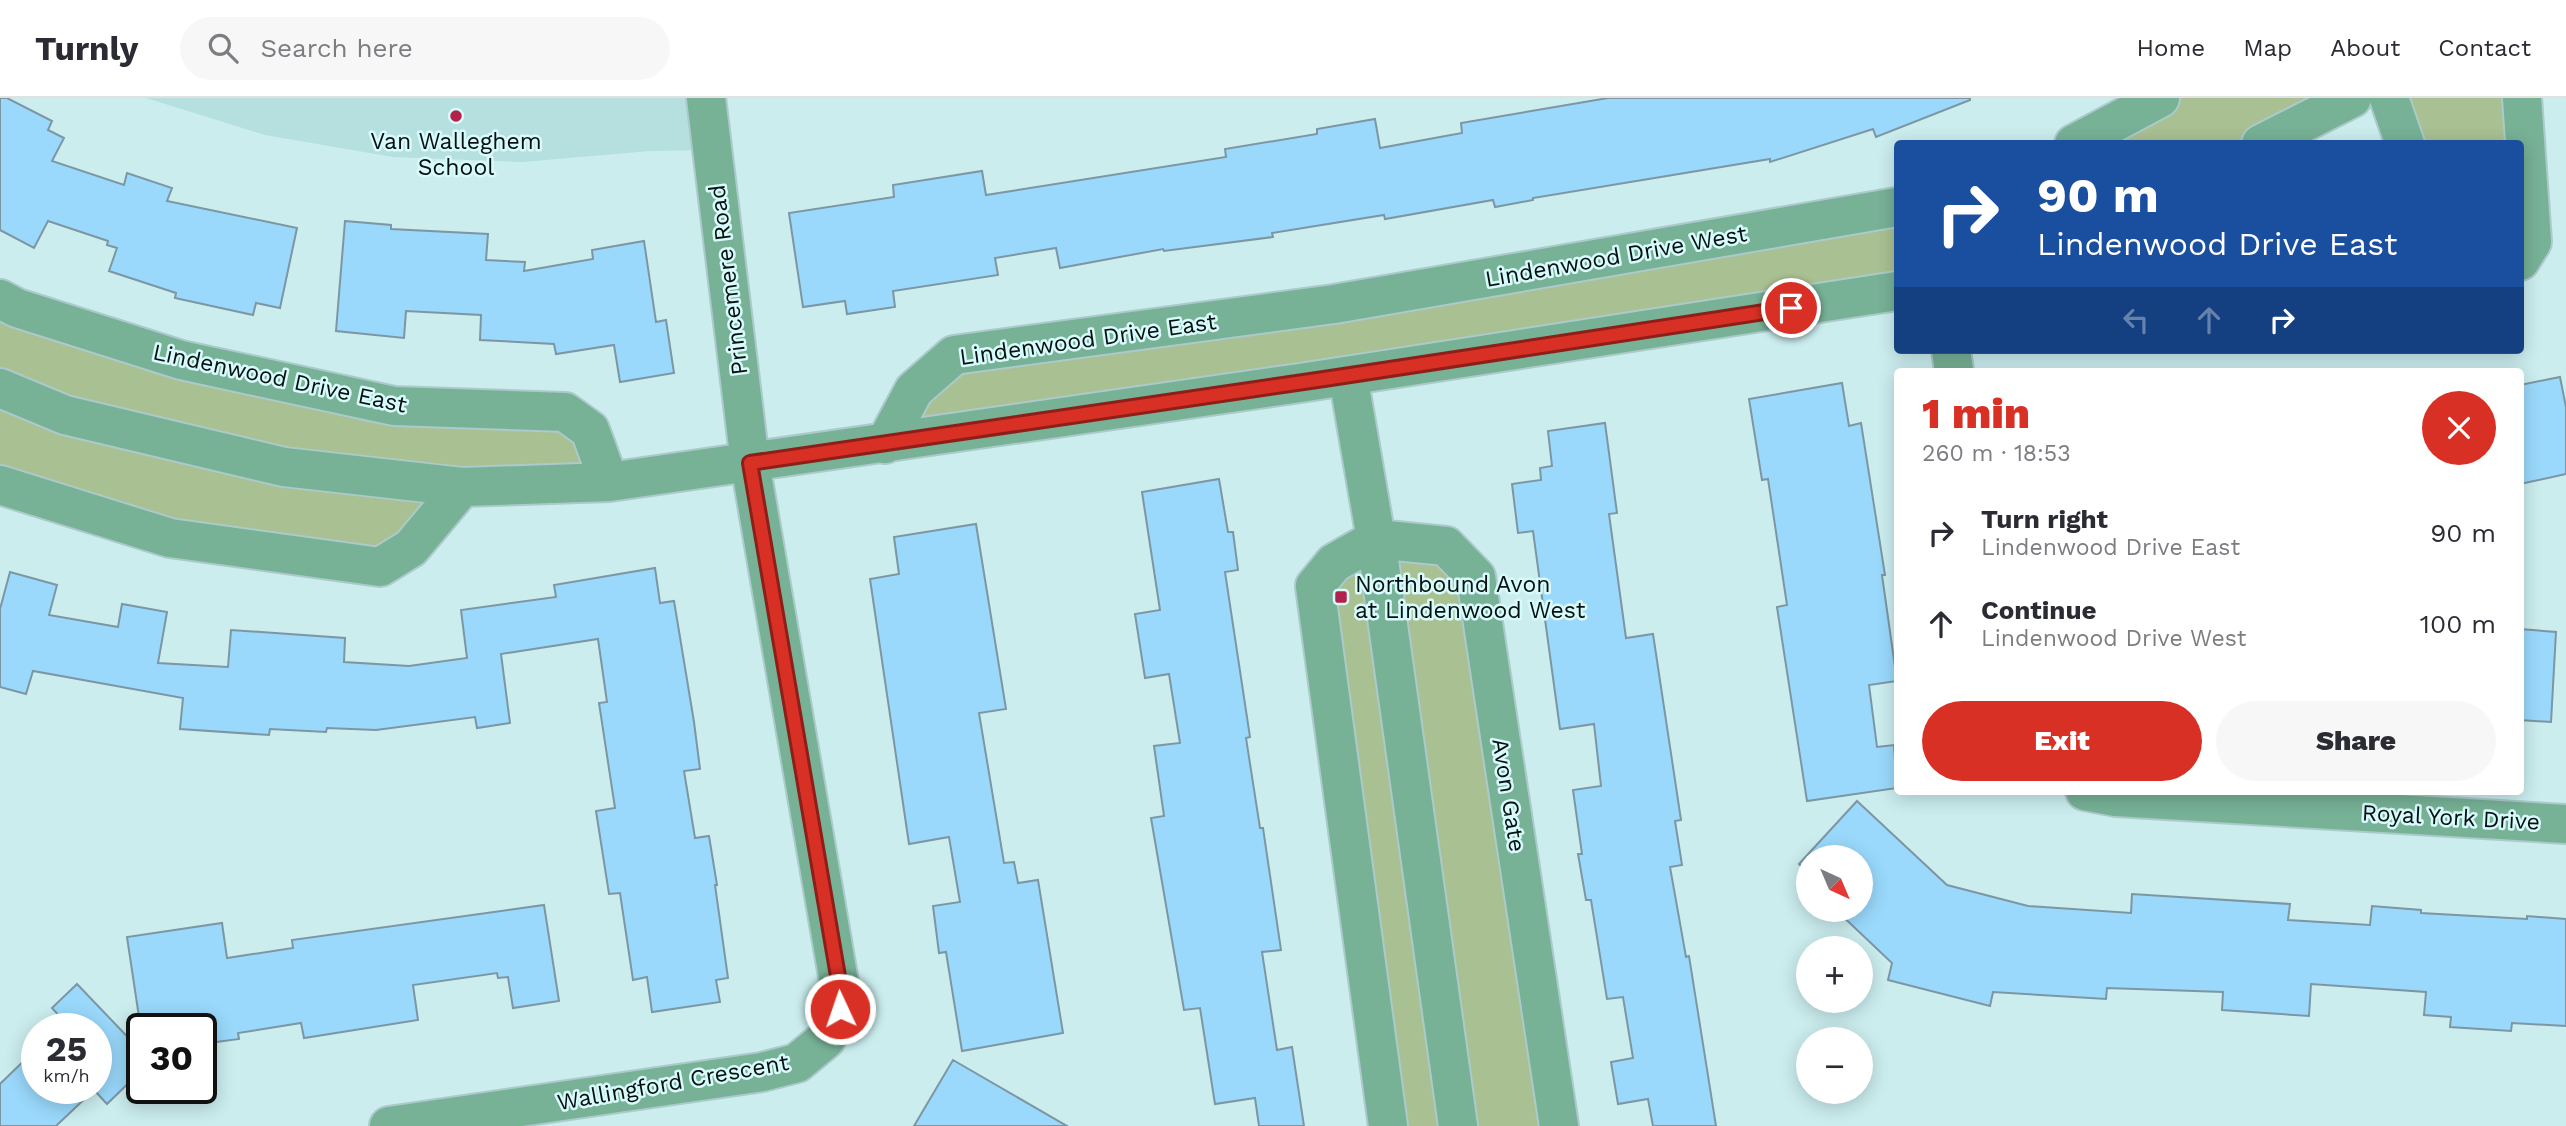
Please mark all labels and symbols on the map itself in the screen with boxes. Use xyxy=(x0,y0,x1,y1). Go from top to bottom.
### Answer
marker: Van Walleghem School xyxy=(448,108,464,124)
place label: Van Walleghem School xyxy=(370,128,542,181)
street label: Princemere Road xyxy=(703,183,754,377)
street label: Lindenwood Drive West xyxy=(1483,220,1749,293)
pin xyxy=(1761,278,1821,338)
street label: Lindenwood Drive East xyxy=(958,308,1219,371)
street label: Lindenwood Drive East xyxy=(150,338,410,419)
place label: Northbound Avon at Lindenwood West xyxy=(1355,571,1586,624)
marker: Northbound Avon at Lindenwood West xyxy=(1333,589,1349,605)
street label: Avon Gate xyxy=(1486,736,1531,854)
street label: Royal York Drive xyxy=(2361,799,2541,836)
north arrow xyxy=(1796,845,1872,922)
position arrow xyxy=(803,972,877,1046)
speed limit sign: 30 xyxy=(126,1013,217,1104)
street label: Wallingford Crescent xyxy=(555,1049,791,1116)

